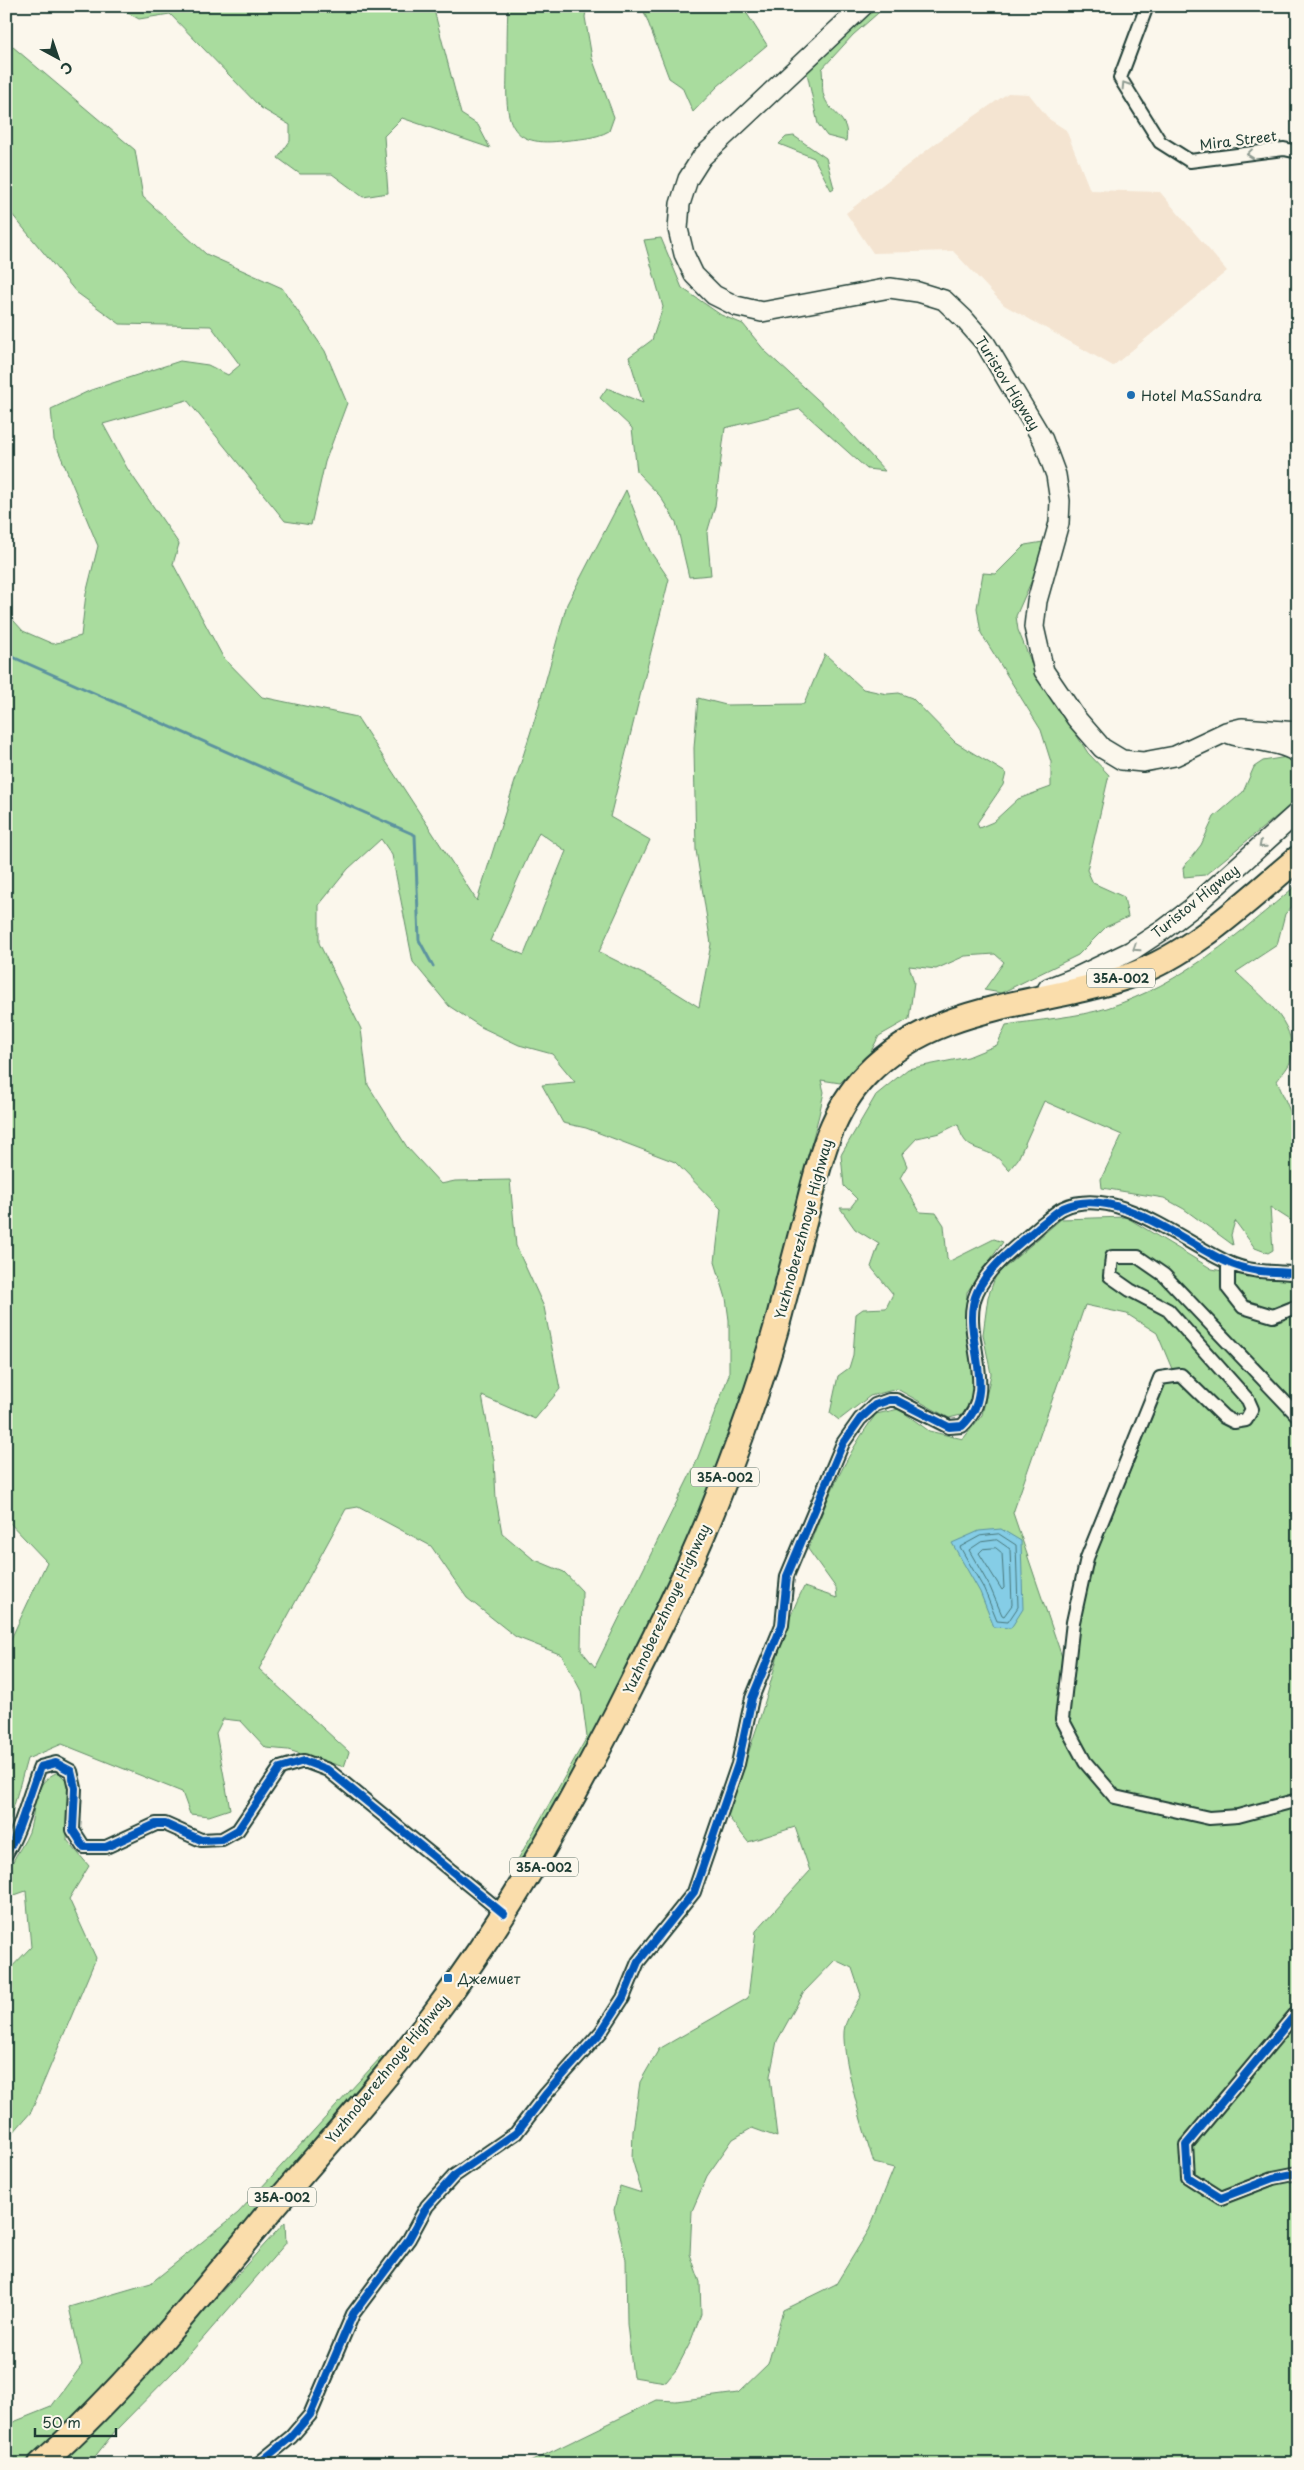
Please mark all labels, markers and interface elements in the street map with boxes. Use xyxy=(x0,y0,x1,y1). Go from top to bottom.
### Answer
north arrow xyxy=(32,32,82,82)
text: С xyxy=(56,57,77,80)
one-way arrow xyxy=(1121,82,1131,91)
street label: Mira Street xyxy=(1198,125,1278,155)
one-way arrow xyxy=(1245,148,1254,158)
street label: Turistov Higway xyxy=(971,332,1045,434)
place label: Hotel MaSSandra xyxy=(1141,385,1262,406)
marker: Hotel MaSSandra xyxy=(1125,389,1137,401)
one-way arrow xyxy=(1259,839,1268,848)
street label: Turistov Higway xyxy=(1147,859,1243,943)
one-way arrow xyxy=(1133,941,1142,951)
road number: 35А-002 xyxy=(1087,968,1155,988)
street label: Yuzhnoberezhnoye Highway xyxy=(769,1136,837,1322)
road number: 35А-002 xyxy=(691,1468,759,1486)
street label: Yuzhnoberezhnoye Highway xyxy=(617,1520,715,1698)
road number: 35А-002 xyxy=(510,1858,578,1876)
place label: Джемиет xyxy=(457,1968,521,1989)
marker: Джемиет xyxy=(442,1972,454,1984)
street label: Yuzhnoberezhnoye Highway xyxy=(320,1990,454,2148)
road number: 35А-002 xyxy=(248,2188,316,2206)
scale bar xyxy=(35,2405,116,2437)
text: 50 m xyxy=(42,2410,81,2433)

